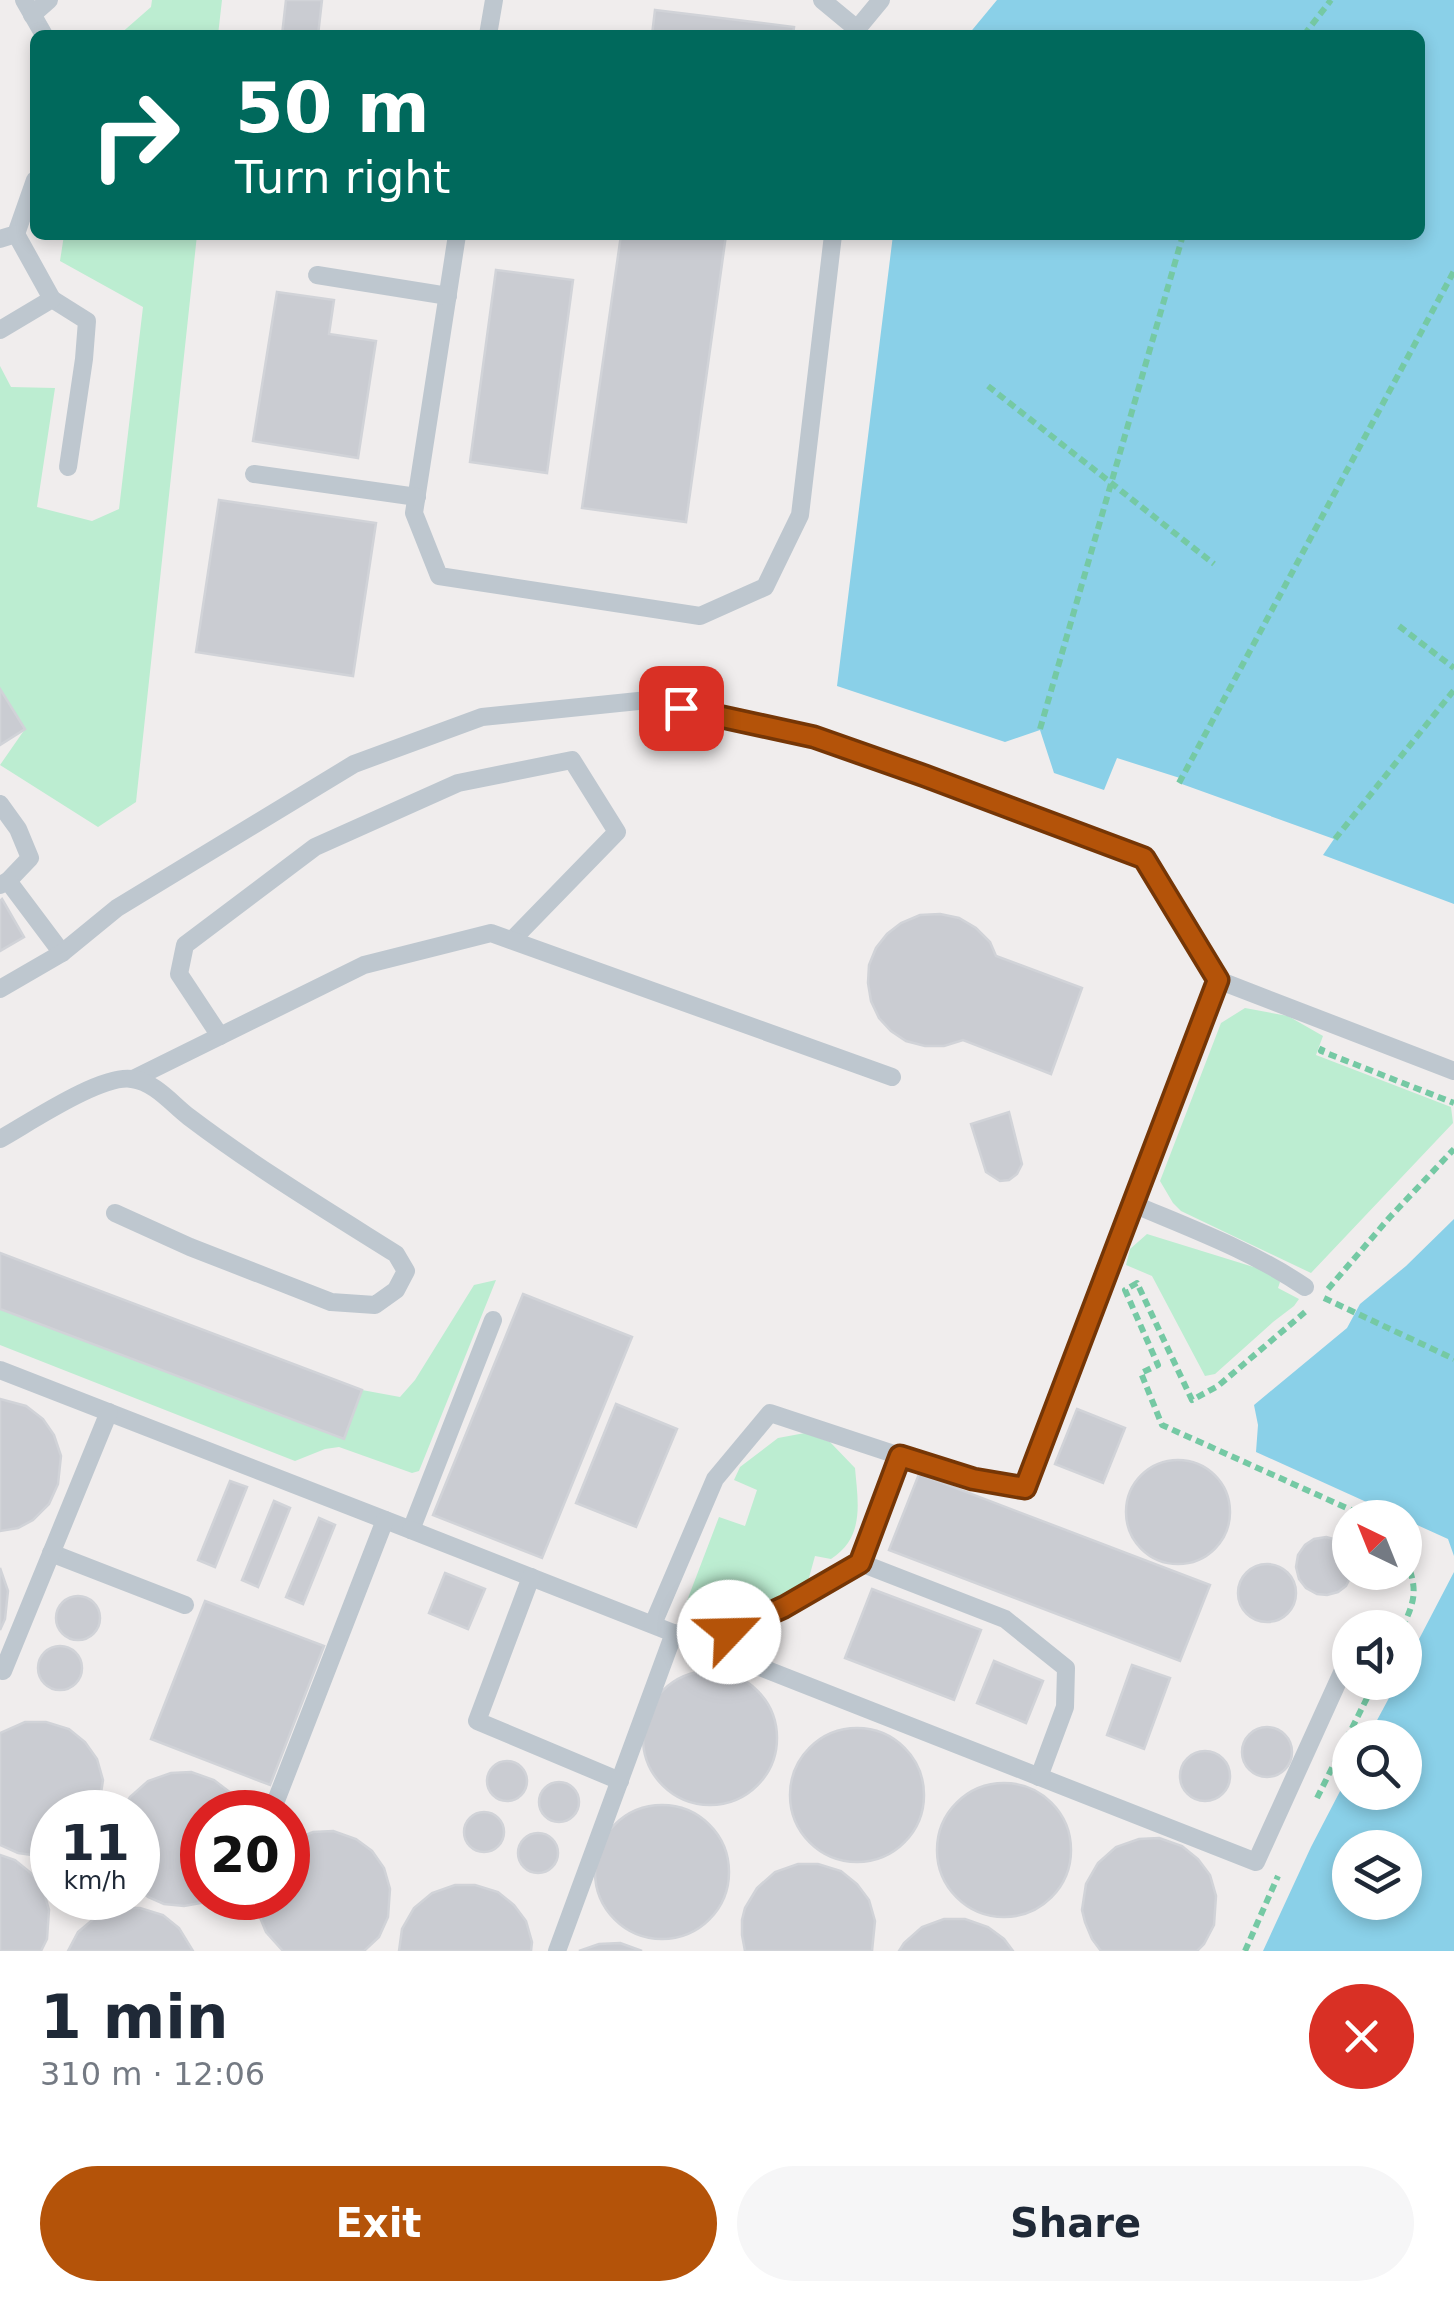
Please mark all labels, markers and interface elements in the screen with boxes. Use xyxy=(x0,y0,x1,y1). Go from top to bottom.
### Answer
text: 50 m xyxy=(235,67,430,149)
icon: right xyxy=(70,70,200,200)
text: Turn right xyxy=(235,151,450,204)
pin xyxy=(639,666,724,751)
icon: arrive xyxy=(654,681,709,736)
north arrow xyxy=(1332,1500,1422,1590)
map controls xyxy=(1332,1500,1422,1920)
position arrow xyxy=(677,1580,781,1684)
button: sound xyxy=(1332,1610,1422,1700)
button: search xyxy=(1332,1720,1422,1810)
speed limit sign: 20 xyxy=(180,1790,310,1920)
text: 11 xyxy=(60,1814,130,1872)
button: layers xyxy=(1332,1830,1422,1920)
text: km/h xyxy=(63,1866,127,1895)
text: 1 min xyxy=(40,1982,228,2052)
button: close xyxy=(1309,1984,1414,2089)
text: 310 m · 12:06 xyxy=(40,2055,265,2093)
button: Exit xyxy=(40,2166,717,2281)
button: Share xyxy=(737,2166,1414,2281)

